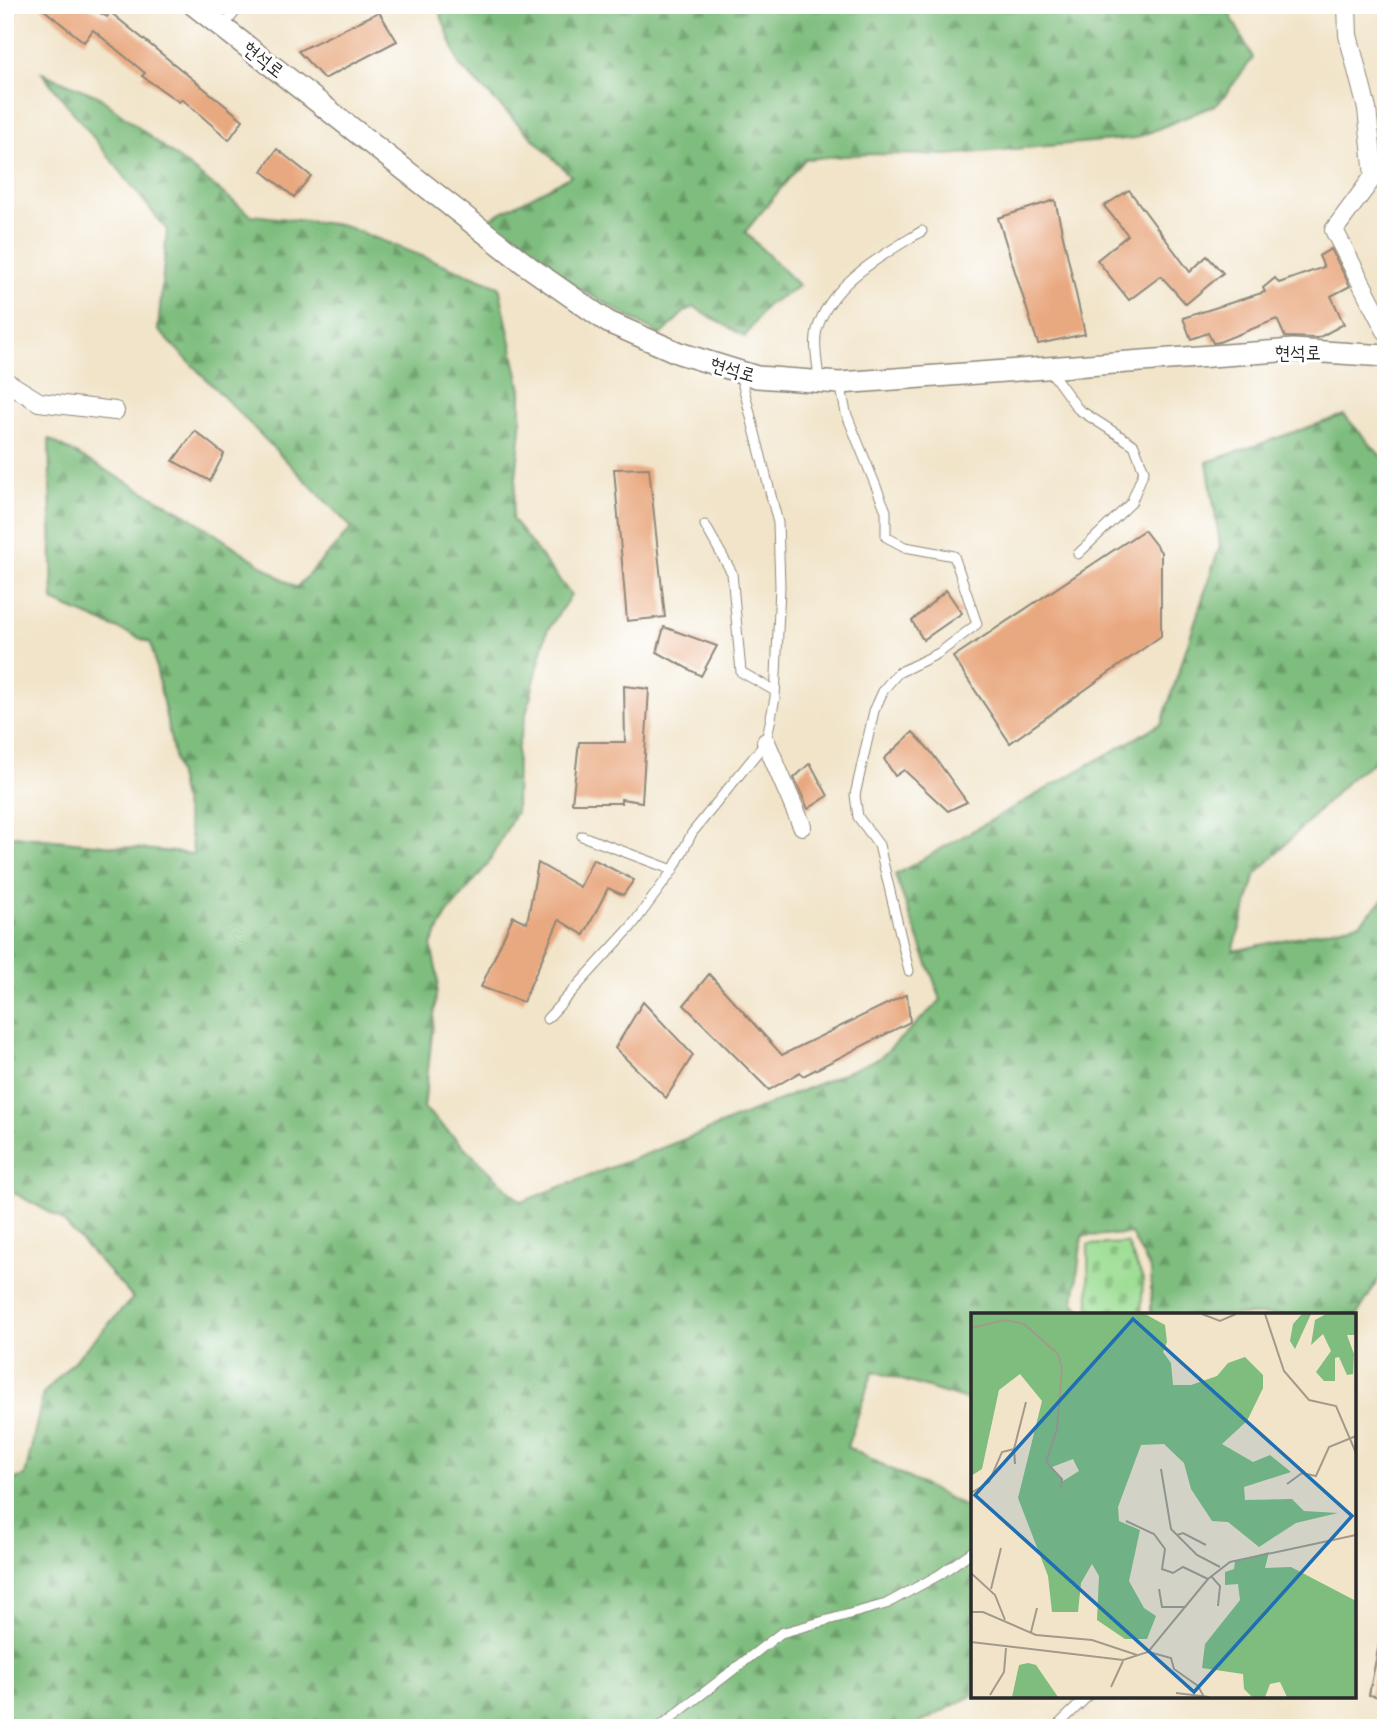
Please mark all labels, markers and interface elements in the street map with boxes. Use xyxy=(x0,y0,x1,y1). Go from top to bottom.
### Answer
street label: 현석로 xyxy=(239,35,289,83)
street label: 현석로 xyxy=(1275,340,1321,364)
street label: 현석로 xyxy=(708,351,758,387)
inset map xyxy=(971,1313,1356,1698)

